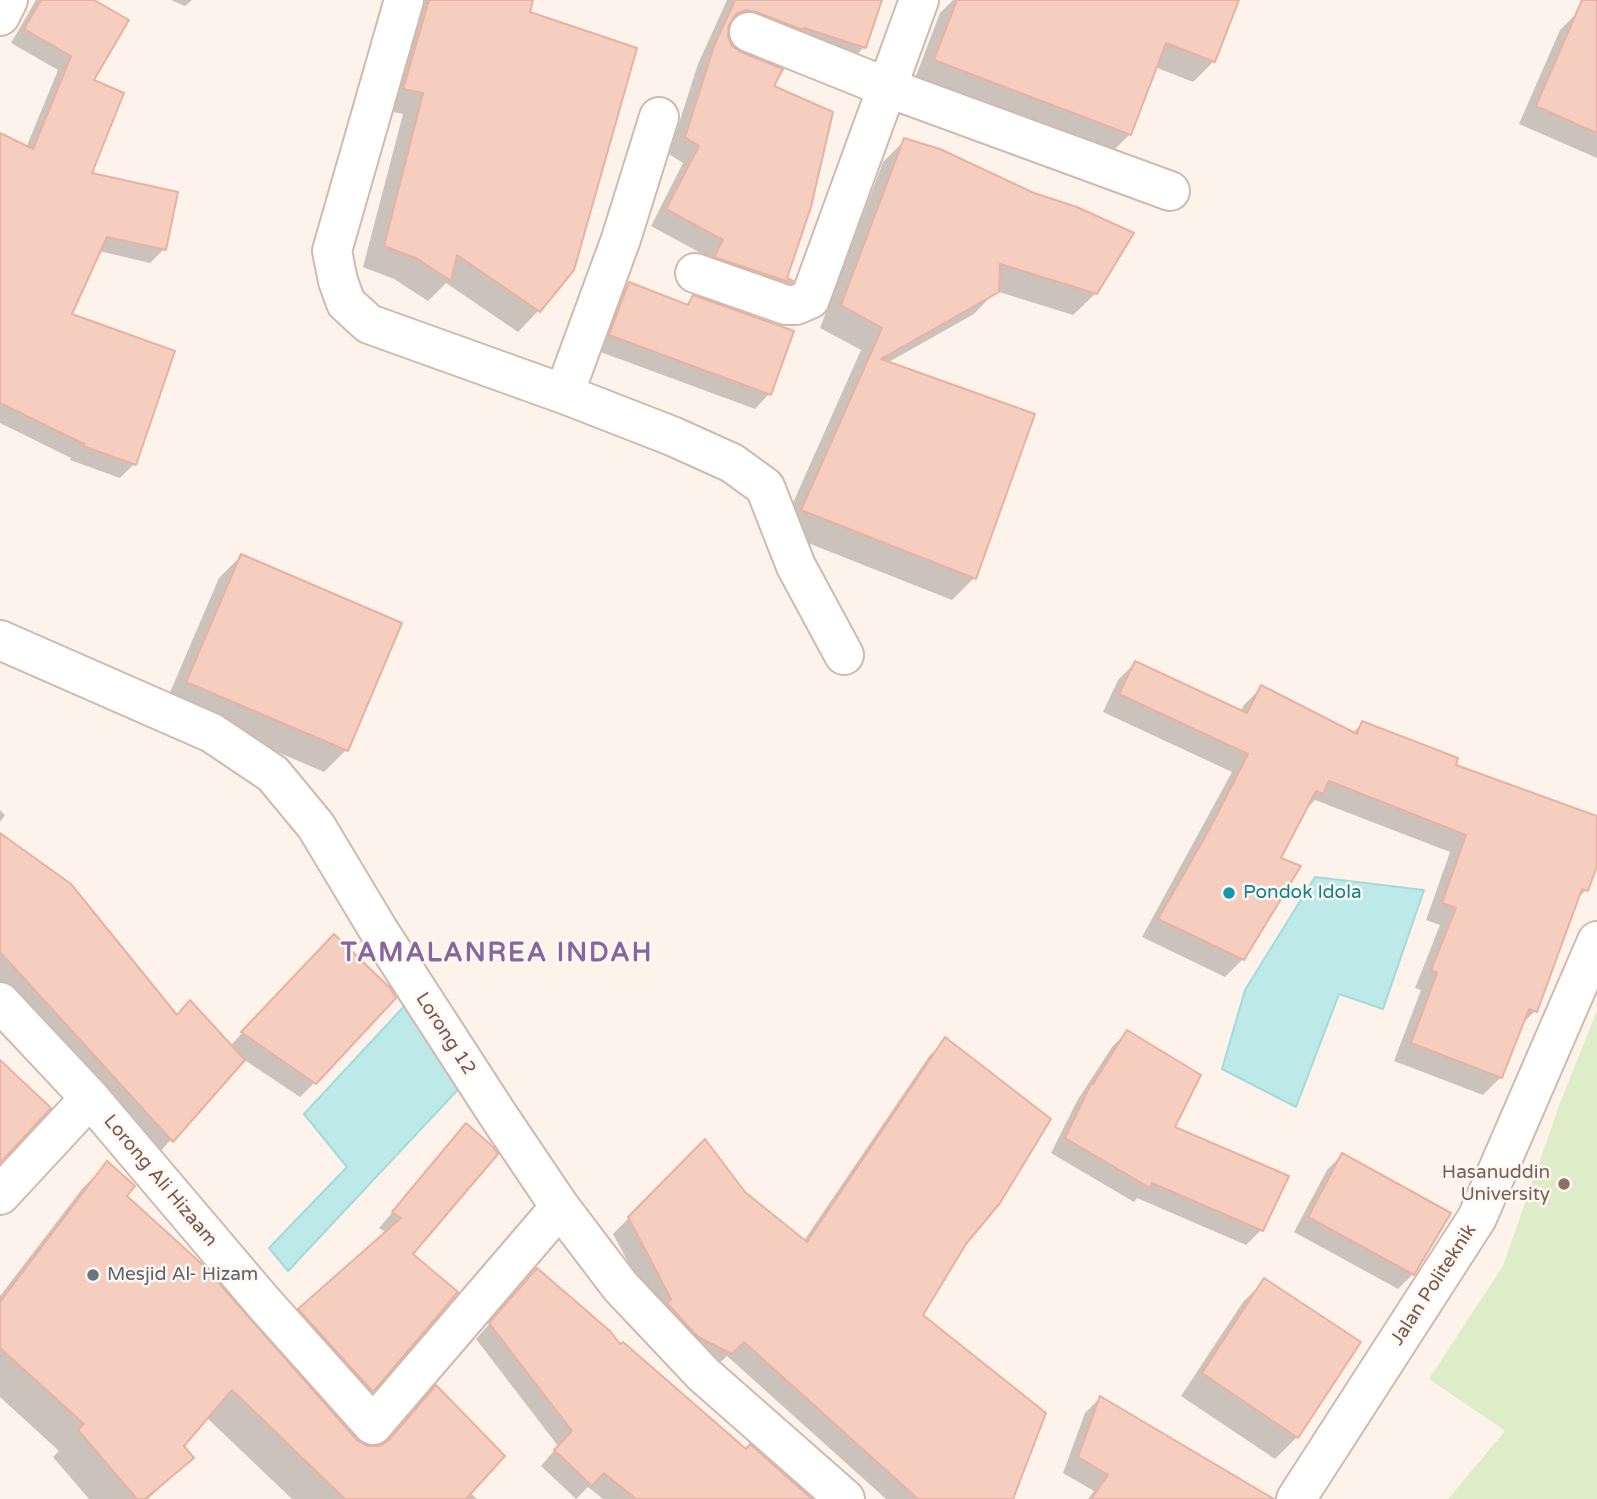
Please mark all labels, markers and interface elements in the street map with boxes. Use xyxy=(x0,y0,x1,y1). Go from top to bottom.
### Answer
place label: Pondok Idola xyxy=(1243,882,1362,904)
marker: Pondok Idola xyxy=(1221,885,1237,901)
district label: TAMALANREA INDAH xyxy=(343,938,651,970)
street label: Lorong 12 xyxy=(410,989,480,1079)
street label: Lorong Ali Hizaam xyxy=(98,1110,222,1252)
place label: Hasanuddin University xyxy=(1442,1162,1550,1206)
marker: Hasanuddin University xyxy=(1556,1176,1572,1192)
street label: Jalan Politeknik xyxy=(1386,1220,1482,1350)
place label: Mesjid Al- Hizam xyxy=(107,1264,258,1286)
marker: Mesjid Al- Hizam xyxy=(85,1267,101,1283)

